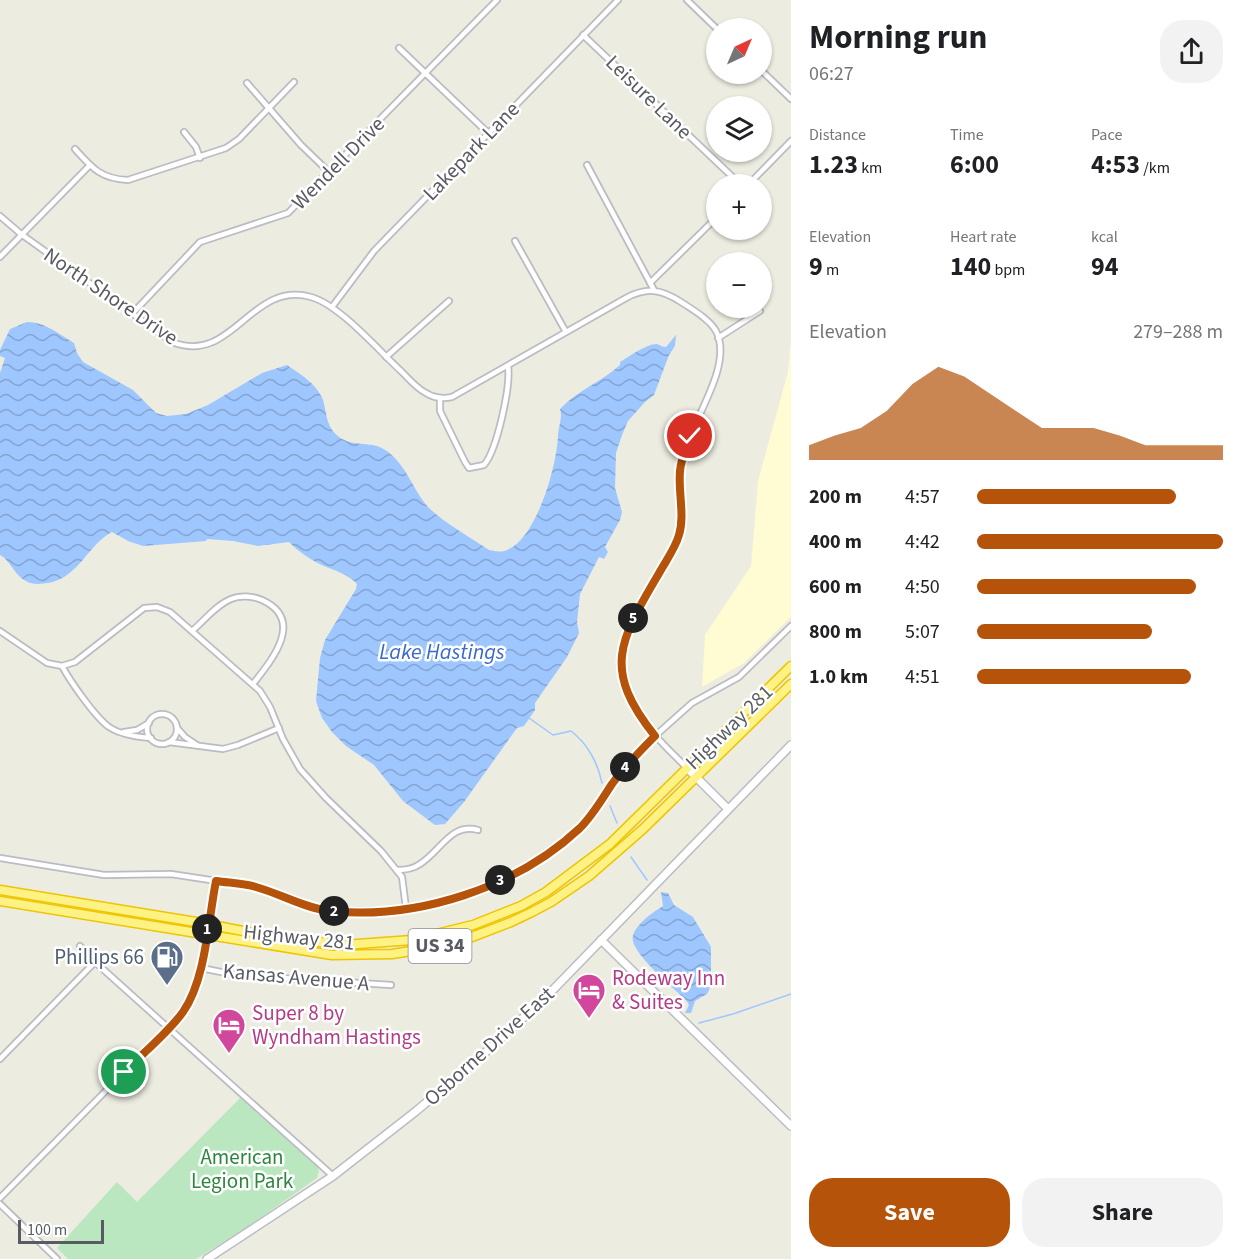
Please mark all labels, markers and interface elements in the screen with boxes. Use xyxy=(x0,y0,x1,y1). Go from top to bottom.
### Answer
text: Morning run xyxy=(809,14,987,61)
north arrow xyxy=(706,18,772,84)
map controls xyxy=(706,18,772,318)
button: share xyxy=(1160,20,1223,83)
street label: Leisure Lane xyxy=(599,48,699,146)
text: 06:27 xyxy=(809,60,854,88)
street label: Lakepark Lane xyxy=(416,95,526,207)
button: layers xyxy=(706,96,772,162)
street label: Wendell Drive xyxy=(285,110,391,216)
text: Distance xyxy=(809,124,866,146)
text: Time xyxy=(950,124,984,146)
text: Pace xyxy=(1091,124,1122,146)
text: 1.23 xyxy=(809,146,858,183)
text: 6:00 xyxy=(950,146,999,183)
text: 4:53 xyxy=(1091,146,1140,183)
text: km xyxy=(858,157,882,179)
text: /km xyxy=(1140,157,1170,179)
button: + xyxy=(706,174,772,240)
text: Elevation xyxy=(809,226,871,248)
text: Heart rate xyxy=(950,226,1017,248)
text: kcal xyxy=(1091,226,1118,248)
street label: North Shore Drive xyxy=(38,240,184,352)
text: 9 xyxy=(809,248,823,285)
text: 140 xyxy=(950,248,991,285)
text: 94 xyxy=(1091,248,1118,285)
button: − xyxy=(706,252,772,318)
text: m xyxy=(823,259,839,281)
text: bpm xyxy=(991,259,1025,281)
text: Elevation xyxy=(809,318,887,346)
text: 279–288 m xyxy=(1133,318,1223,346)
pin xyxy=(664,410,715,461)
icon: check xyxy=(673,419,706,452)
text: 200 m xyxy=(809,483,862,511)
text: 4:57 xyxy=(905,483,940,511)
text: 400 m xyxy=(809,528,862,556)
text: 4:42 xyxy=(905,528,940,556)
text: 600 m xyxy=(809,573,862,601)
text: 4:50 xyxy=(905,573,940,601)
pin: 5 xyxy=(618,603,648,633)
text: 5 xyxy=(629,607,637,629)
text: 800 m xyxy=(809,618,862,646)
text: 5:07 xyxy=(905,618,940,646)
water label: Lake Hastings xyxy=(379,636,505,668)
text: 1.0 km xyxy=(809,663,868,691)
text: 4:51 xyxy=(905,663,940,691)
street label: Highway 281 xyxy=(678,677,780,777)
pin: 4 xyxy=(610,752,640,782)
text: 4 xyxy=(621,756,629,778)
pin: 3 xyxy=(485,865,515,895)
text: 3 xyxy=(496,869,504,891)
pin: 2 xyxy=(319,896,349,926)
text: 2 xyxy=(330,900,338,922)
pin: 1 xyxy=(192,914,222,944)
street label: Highway 281 xyxy=(242,916,356,958)
text: 1 xyxy=(203,918,211,940)
road number: US 34 xyxy=(408,929,472,963)
fuel station icon: Phillips 66 xyxy=(149,939,185,986)
place label: Phillips 66 xyxy=(54,942,144,972)
street label: Kansas Avenue A xyxy=(222,956,371,998)
place label: Rodeway Inn & Suites xyxy=(612,963,725,1017)
hotel icon: Rodeway Inn & Suites xyxy=(571,972,607,1019)
street label: Osborne Drive East xyxy=(417,979,561,1113)
place label: Super 8 by Wyndham Hastings xyxy=(252,998,421,1052)
hotel icon: Super 8 by Wyndham Hastings xyxy=(211,1007,247,1054)
pin xyxy=(98,1046,149,1097)
icon: arrive xyxy=(107,1055,140,1088)
park label: American Legion Park xyxy=(191,1142,294,1196)
button: Save xyxy=(809,1178,1010,1247)
button: Share xyxy=(1022,1178,1223,1247)
scale bar xyxy=(18,1217,104,1244)
text: 100 m xyxy=(27,1219,67,1241)

